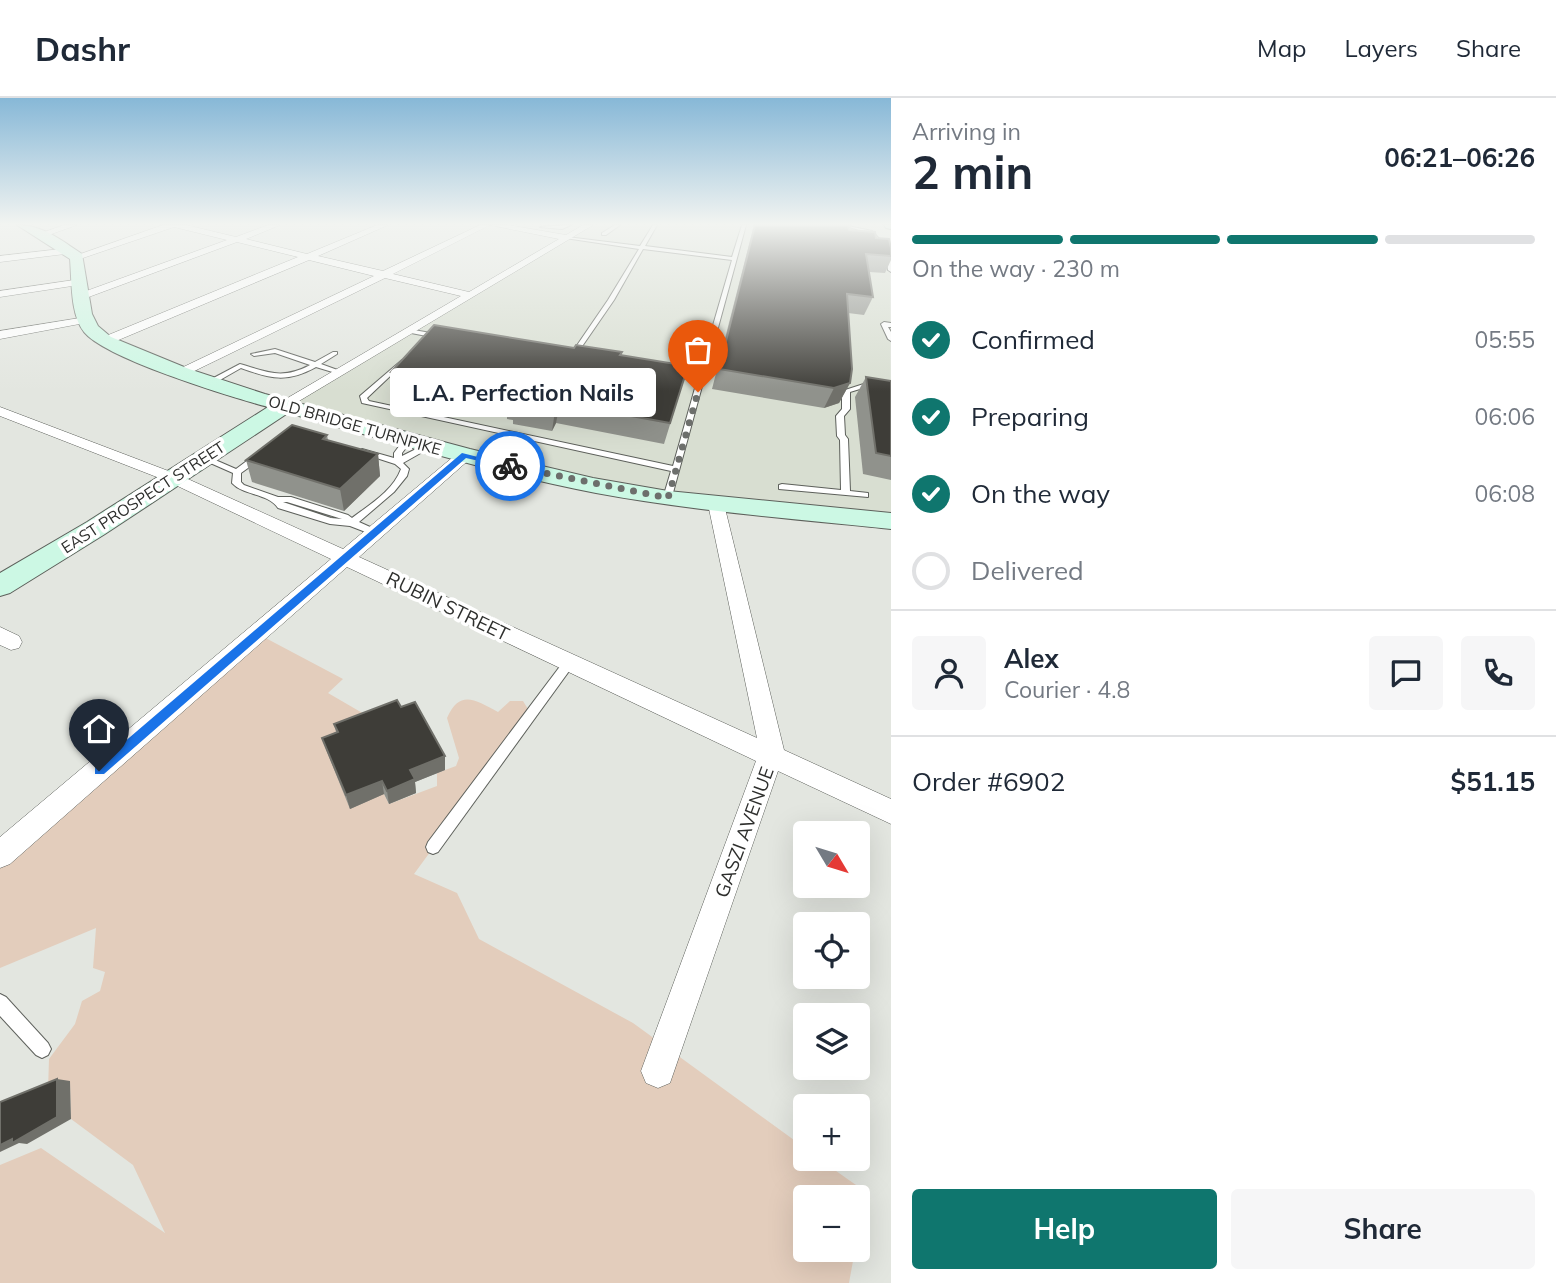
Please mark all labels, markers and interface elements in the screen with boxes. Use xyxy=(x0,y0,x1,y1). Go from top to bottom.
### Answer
text: Dashr xyxy=(35,28,130,69)
text: Map xyxy=(1257,33,1306,63)
text: Layers xyxy=(1344,33,1418,63)
text: Share xyxy=(1456,33,1521,63)
text: Arriving in xyxy=(912,117,1021,146)
text: 06:21–06:26 xyxy=(1384,141,1535,174)
text: 2 min xyxy=(912,143,1033,201)
text: On the way · 230 m xyxy=(912,254,1120,283)
pin xyxy=(668,320,728,392)
icon: check xyxy=(912,321,950,359)
text: Confirmed xyxy=(971,323,1095,356)
text: 05:55 xyxy=(1475,325,1535,354)
icon: bag xyxy=(679,331,717,369)
callout: L.A. Perfection Nails xyxy=(390,368,656,416)
text: L.A. Perfection Nails xyxy=(412,378,634,407)
street label: OLD BRIDGE TURNPIKE xyxy=(266,391,444,459)
icon: check xyxy=(912,398,950,436)
text: Preparing xyxy=(971,400,1089,433)
text: 06:06 xyxy=(1475,402,1535,431)
courier xyxy=(475,431,545,501)
street label: EAST PROSPECT STREET xyxy=(57,436,229,557)
icon: bike xyxy=(491,447,529,485)
icon: check xyxy=(912,475,950,513)
text: On the way xyxy=(971,477,1110,510)
text: 06:08 xyxy=(1475,479,1535,508)
text: Delivered xyxy=(971,554,1084,587)
street label: RUBIN STREET xyxy=(383,566,514,646)
button: person xyxy=(912,636,986,710)
button: chat xyxy=(1369,636,1443,710)
button: phone xyxy=(1461,636,1535,710)
text: Alex xyxy=(1004,642,1059,675)
text: Courier · 4.8 xyxy=(1004,675,1130,704)
pin xyxy=(69,699,129,771)
icon: home xyxy=(80,710,118,748)
street label: GASZI AVENUE xyxy=(709,763,779,901)
text: Order #6902 xyxy=(912,765,1065,798)
text: $51.15 xyxy=(1451,765,1535,798)
north arrow xyxy=(793,821,870,898)
map controls xyxy=(793,821,870,1262)
button: locate xyxy=(793,912,870,989)
button: layers xyxy=(793,1003,870,1080)
button: + xyxy=(793,1094,870,1171)
button: − xyxy=(793,1185,870,1262)
button: Help xyxy=(912,1189,1217,1269)
button: Share xyxy=(1231,1189,1535,1269)

